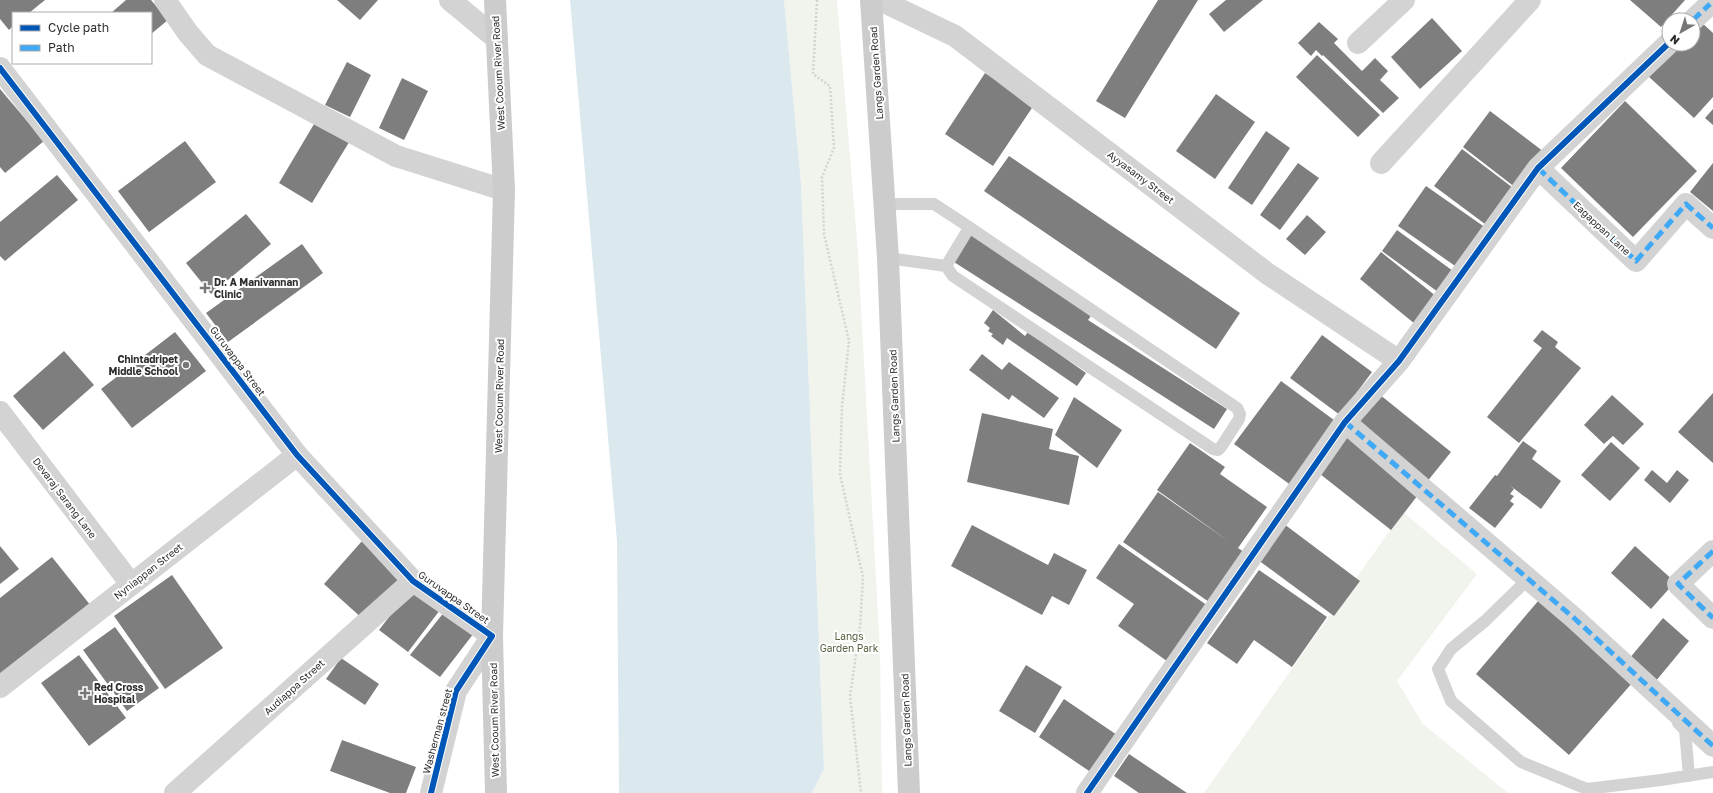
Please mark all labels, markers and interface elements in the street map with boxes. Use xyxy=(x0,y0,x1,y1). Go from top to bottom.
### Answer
legend xyxy=(12,12,152,64)
north arrow xyxy=(1661,12,1701,52)
street label: West Cooum River Road xyxy=(489,15,507,131)
text: Cycle path xyxy=(48,20,109,35)
street label: Langs Garden Road xyxy=(867,26,885,120)
text: N xyxy=(1667,32,1682,48)
text: Path xyxy=(48,40,75,55)
street label: Ayyasamy Street xyxy=(1105,148,1177,206)
street label: Eagappan Lane xyxy=(1571,199,1633,258)
place label: Dr. A Manivannan Clinic xyxy=(214,276,298,300)
marker: Dr. A Manivannan Clinic xyxy=(199,282,211,294)
street label: Guruvappa Street xyxy=(208,324,268,398)
street label: West Cooum River Road xyxy=(492,339,506,453)
street label: Langs Garden Road xyxy=(886,349,902,443)
place label: Chintadripet Middle School xyxy=(109,353,179,377)
marker: Chintadripet Middle School xyxy=(181,360,191,370)
street label: Devaraj Sarang Lane xyxy=(31,455,99,541)
street label: Nyniappan Street xyxy=(111,540,185,602)
street label: Guruvappa Street xyxy=(416,568,492,626)
park label: Langs Garden Park xyxy=(820,630,879,654)
street label: Audiappa Street xyxy=(261,657,327,717)
street label: West Cooum River Road xyxy=(487,663,501,777)
street label: Langs Garden Road xyxy=(898,673,914,767)
place label: Red Cross Hospital xyxy=(94,681,144,705)
marker: Red Cross Hospital xyxy=(79,687,91,699)
street label: Washerman street xyxy=(420,687,454,775)

